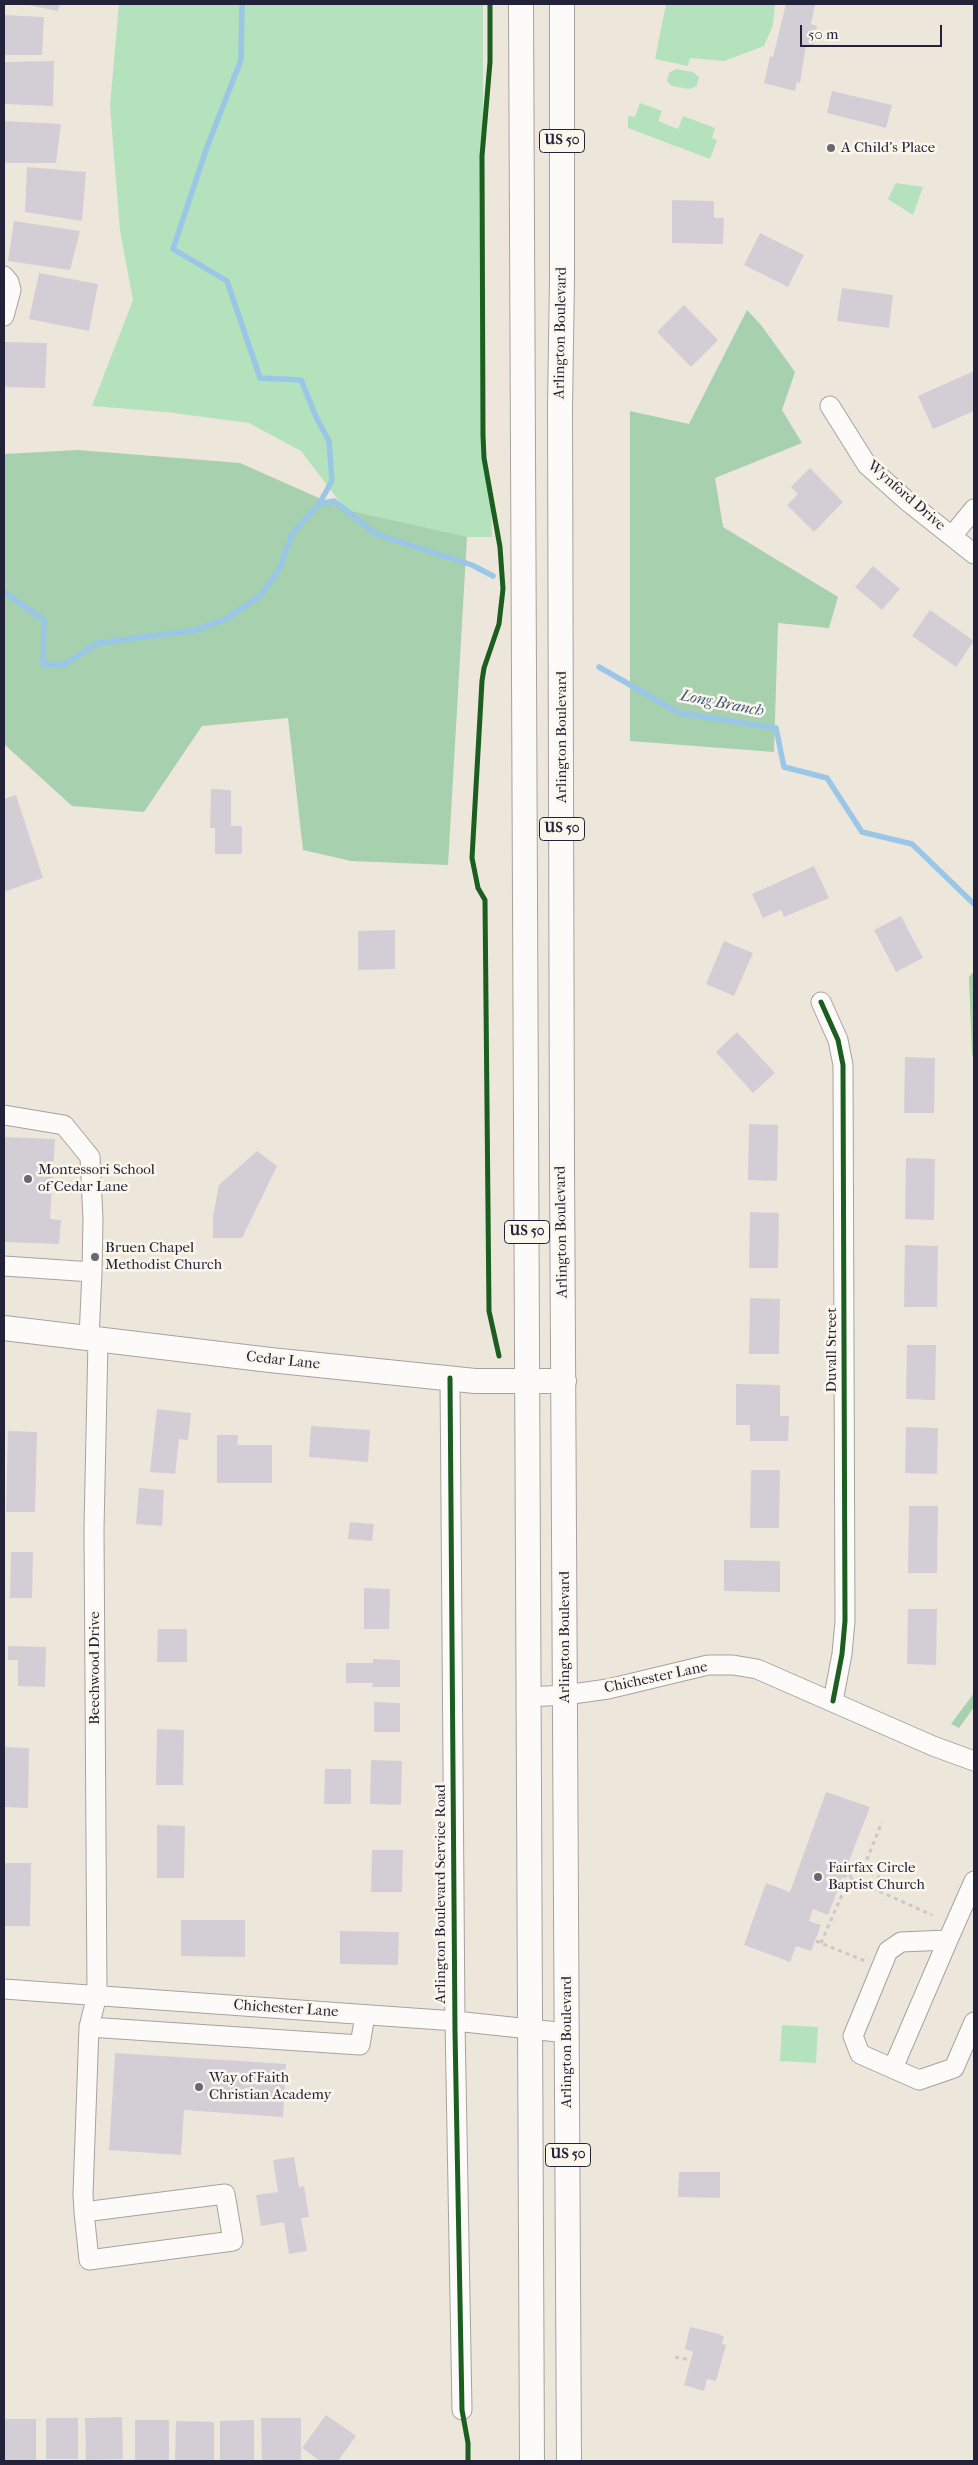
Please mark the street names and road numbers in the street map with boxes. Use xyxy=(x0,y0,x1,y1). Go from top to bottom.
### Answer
road number: US 50 xyxy=(540,130,584,152)
street label: Arlington Boulevard xyxy=(551,267,571,399)
street label: Wynford Drive xyxy=(863,457,949,535)
street label: Arlington Boulevard xyxy=(553,671,571,803)
road number: US 50 xyxy=(540,818,584,841)
street label: Arlington Boulevard xyxy=(552,1166,572,1298)
road number: US 50 xyxy=(504,1220,550,1244)
street label: Duvall Street xyxy=(823,1307,841,1393)
street label: Cedar Lane xyxy=(245,1348,321,1374)
street label: Arlington Boulevard xyxy=(556,1571,574,1703)
street label: Beechwood Drive xyxy=(86,1611,104,1725)
street label: Chichester Lane xyxy=(603,1658,709,1698)
street label: Arlington Boulevard Service Road xyxy=(432,1784,450,2004)
street label: Arlington Boulevard xyxy=(558,1976,576,2108)
street label: Chichester Lane xyxy=(233,1996,339,2022)
road number: US 50 xyxy=(546,2144,590,2166)

